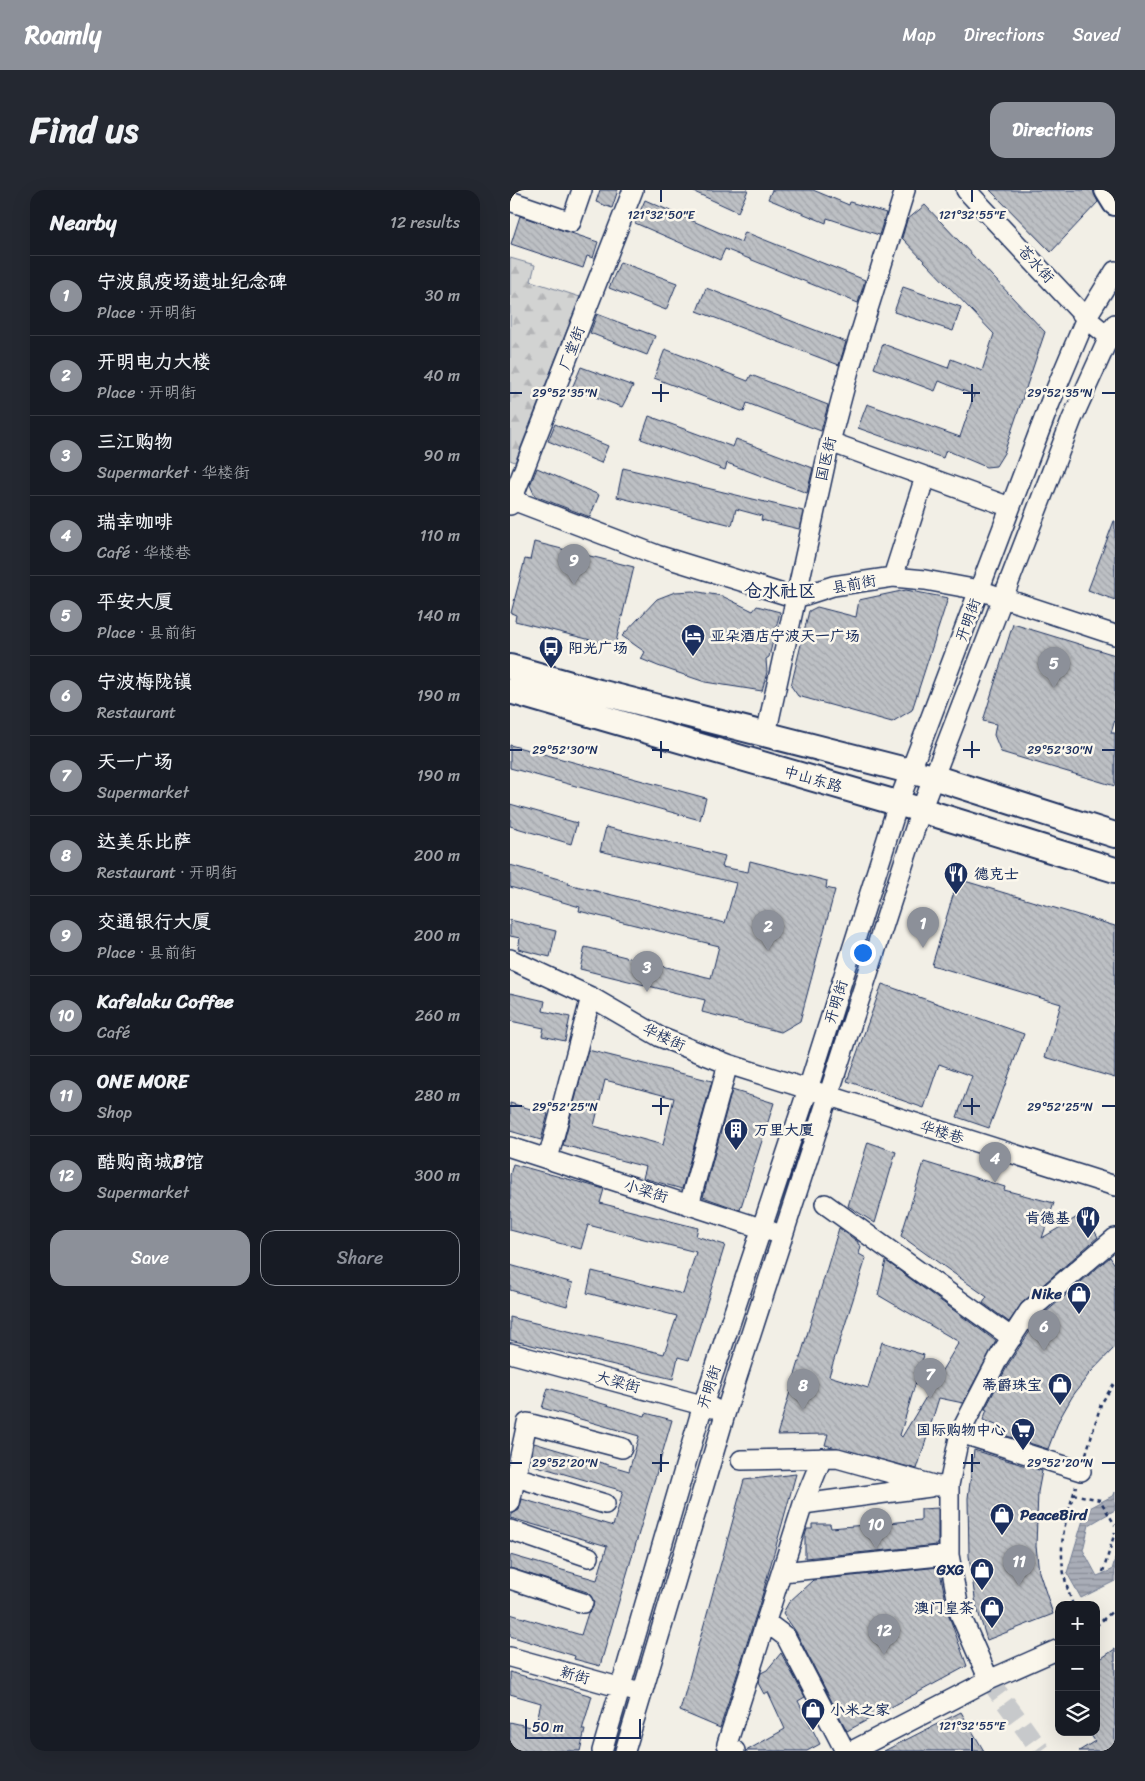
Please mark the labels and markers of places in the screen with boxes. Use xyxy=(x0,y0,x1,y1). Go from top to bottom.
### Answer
pin: 9 xyxy=(558,544,590,585)
hotel icon: 亚朵酒店宁波天一广场 xyxy=(680,623,706,657)
place label: 亚朵酒店宁波天一广场 xyxy=(710,623,860,649)
bus stop icon: 阳光广场 xyxy=(538,635,564,669)
place label: 阳光广场 xyxy=(568,635,628,661)
pin: 5 xyxy=(1038,647,1070,688)
restaurant icon: 德克士 xyxy=(943,861,969,895)
place label: 德克士 xyxy=(974,861,1019,887)
pin: 1 xyxy=(907,907,939,948)
pin: 2 xyxy=(752,910,784,951)
pin: 3 xyxy=(631,951,663,992)
building icon: 万里大厦 xyxy=(723,1117,749,1151)
place label: 万里大厦 xyxy=(754,1117,814,1143)
pin: 4 xyxy=(979,1142,1011,1183)
place label: 肯德基 xyxy=(1025,1205,1070,1231)
restaurant icon: 肯德基 xyxy=(1075,1205,1101,1239)
place label: Nike xyxy=(1031,1281,1062,1307)
shop icon: Nike xyxy=(1066,1281,1092,1315)
pin: 6 xyxy=(1028,1310,1060,1351)
pin: 7 xyxy=(914,1358,946,1399)
pin: 8 xyxy=(787,1369,819,1410)
place label: 蒂爵珠宝 xyxy=(982,1372,1042,1398)
shop icon: 蒂爵珠宝 xyxy=(1047,1372,1073,1406)
place label: 国际购物中心 xyxy=(916,1417,1006,1443)
supermarket icon: 国际购物中心 xyxy=(1010,1417,1036,1451)
shop icon: PeaceBird xyxy=(989,1502,1015,1536)
place label: PeaceBird xyxy=(1020,1502,1089,1528)
pin: 10 xyxy=(860,1508,892,1549)
pin: 11 xyxy=(1003,1545,1035,1586)
place label: GXG xyxy=(935,1557,964,1583)
shop icon: GXG xyxy=(969,1557,995,1591)
place label: 澳门皇茶 xyxy=(914,1595,974,1621)
shop icon: 澳门皇茶 xyxy=(979,1595,1005,1629)
pin: 12 xyxy=(868,1614,900,1655)
shop icon: 小米之家 xyxy=(800,1697,826,1731)
place label: 小米之家 xyxy=(830,1697,890,1723)

